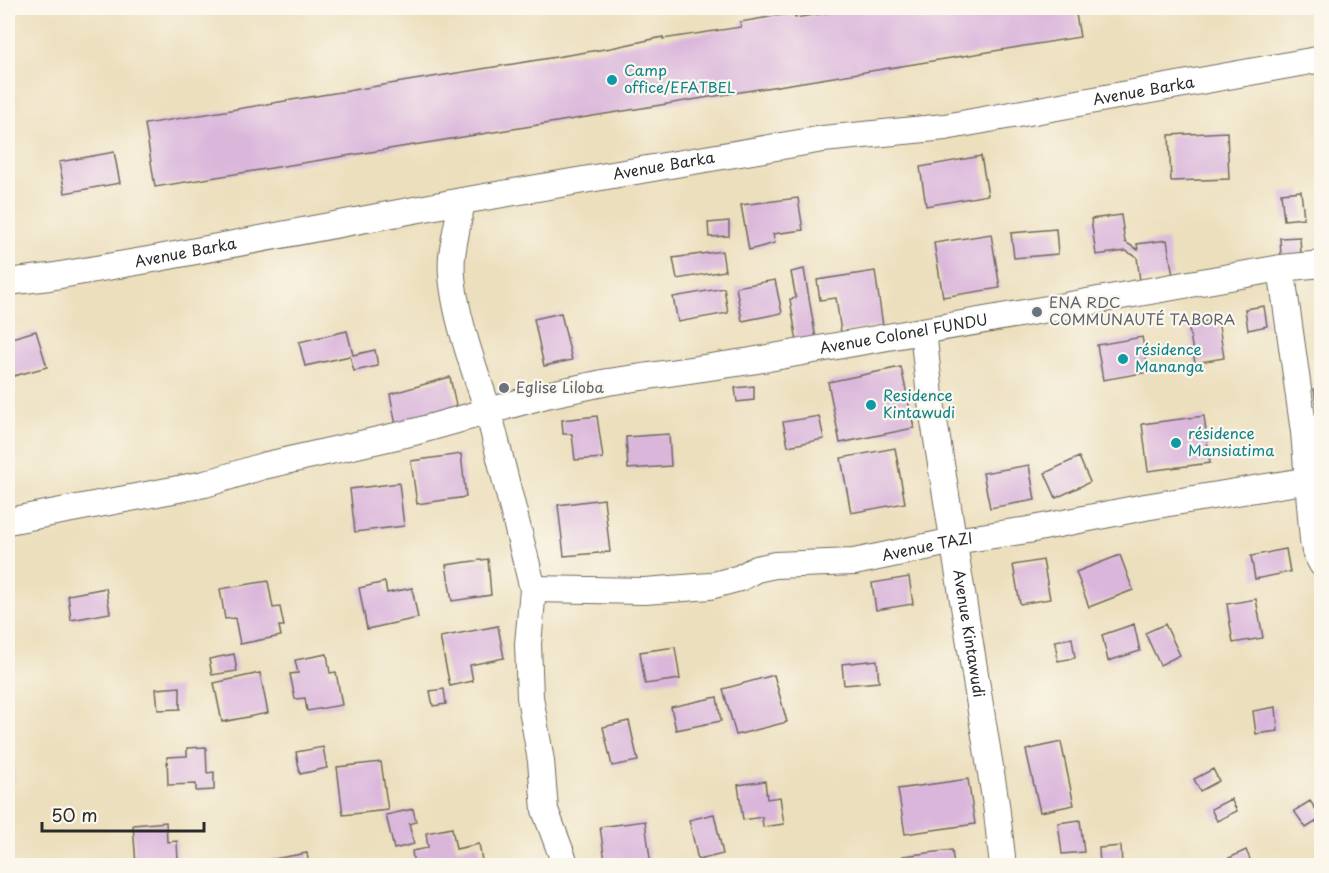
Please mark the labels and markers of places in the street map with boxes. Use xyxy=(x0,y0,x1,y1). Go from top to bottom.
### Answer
place label: Camp office/EFATBEL xyxy=(624,58,735,98)
marker: Camp office/EFATBEL xyxy=(605,73,619,87)
place label: ENA RDC COMMUNAUTÉ TABORA xyxy=(1049,290,1235,330)
marker: ENA RDC COMMUNAUTÉ TABORA xyxy=(1030,305,1044,319)
place label: résidence Mananga xyxy=(1135,337,1204,377)
marker: résidence Mananga xyxy=(1116,352,1130,366)
place label: Eglise Liloba xyxy=(516,375,605,398)
marker: Eglise Liloba xyxy=(497,381,511,395)
place label: Residence Kintawudi xyxy=(883,383,955,423)
marker: Residence Kintawudi xyxy=(864,398,878,412)
place label: résidence Mansiatima xyxy=(1188,421,1274,461)
marker: résidence Mansiatima xyxy=(1169,436,1183,450)

